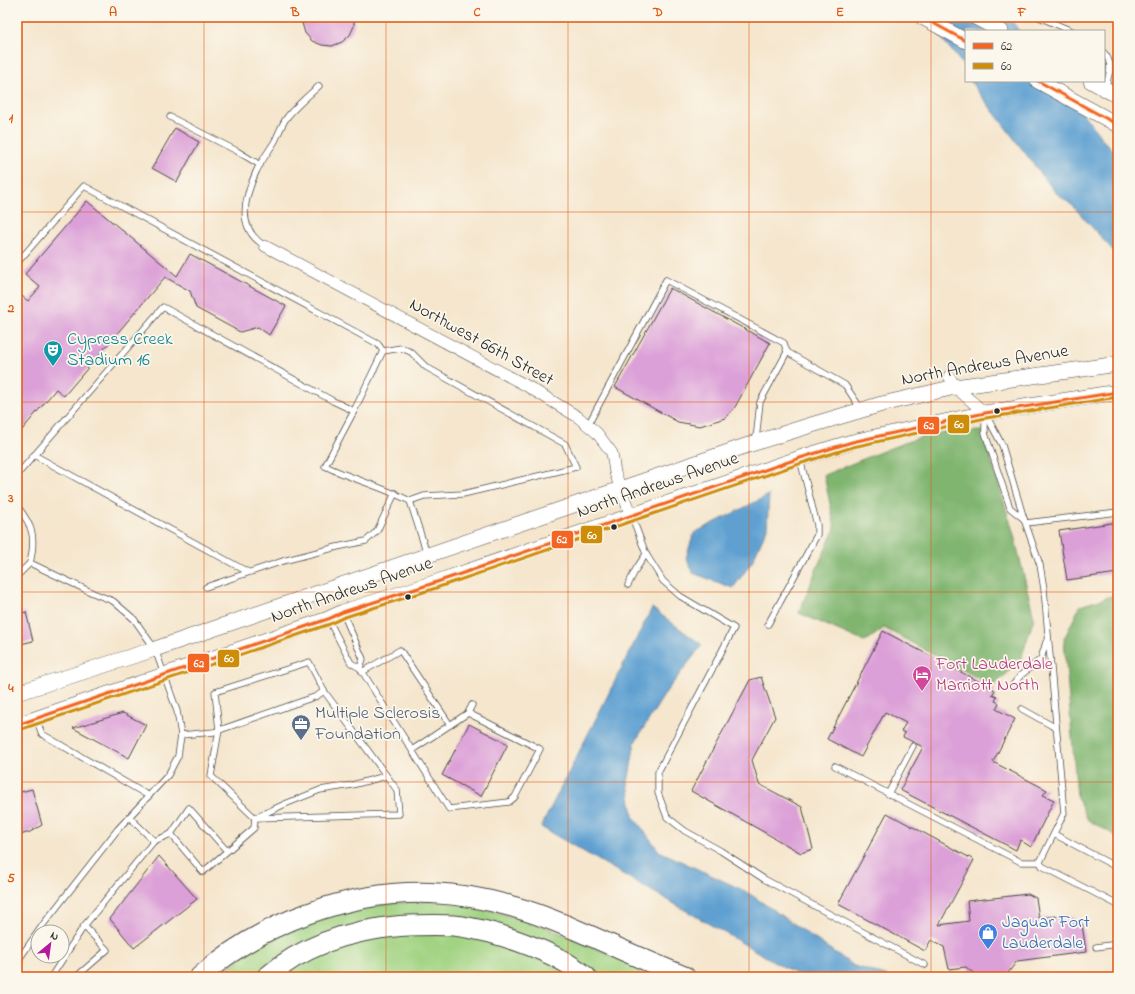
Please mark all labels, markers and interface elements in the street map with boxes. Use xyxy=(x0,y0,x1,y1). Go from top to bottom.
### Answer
text: A xyxy=(109,3,117,22)
text: B xyxy=(290,3,300,22)
text: C xyxy=(473,3,481,22)
text: D xyxy=(652,3,663,22)
text: E xyxy=(836,3,844,22)
text: F xyxy=(1017,3,1027,22)
legend xyxy=(965,30,1105,82)
text: 62 xyxy=(1001,38,1012,56)
text: 60 xyxy=(1001,58,1011,76)
text: 1 xyxy=(9,109,14,128)
street label: Northwest 66th Street xyxy=(404,292,558,394)
text: 2 xyxy=(7,299,15,318)
place label: Cypress Creek Stadium 16 xyxy=(67,327,173,374)
street label: North Andrews Avenue xyxy=(899,338,1071,393)
theatre icon: Cypress Creek Stadium 16 xyxy=(42,339,64,367)
unlabelled marker xyxy=(992,406,1002,416)
line badge: 60 xyxy=(947,414,970,434)
line badge: 62 xyxy=(917,416,940,435)
text: 60 xyxy=(953,417,964,433)
text: 62 xyxy=(923,418,935,434)
street label: North Andrews Avenue xyxy=(574,446,743,526)
text: 3 xyxy=(7,489,14,508)
unlabelled marker xyxy=(609,522,619,532)
line badge: 60 xyxy=(580,525,603,544)
text: 60 xyxy=(586,528,597,544)
line badge: 62 xyxy=(551,530,574,549)
text: 62 xyxy=(556,532,568,548)
street label: North Andrews Avenue xyxy=(268,551,437,631)
unlabelled marker xyxy=(403,592,413,602)
line badge: 60 xyxy=(217,649,240,668)
text: 60 xyxy=(223,651,234,667)
place label: Fort Lauderdale Marriott North xyxy=(935,652,1054,699)
line badge: 62 xyxy=(187,653,210,673)
text: 62 xyxy=(193,656,205,672)
hotel icon: Fort Lauderdale Marriott North xyxy=(911,664,933,692)
text: 4 xyxy=(7,679,14,698)
place label: Multiple Sclerosis Foundation xyxy=(314,701,440,748)
office icon: Multiple Sclerosis Foundation xyxy=(290,713,312,741)
text: 5 xyxy=(7,869,15,888)
place label: Jaguar Fort Lauderdale xyxy=(1002,910,1090,957)
shop icon: Jaguar Fort Lauderdale xyxy=(977,922,999,950)
north arrow xyxy=(30,924,70,964)
text: N xyxy=(47,927,61,945)

